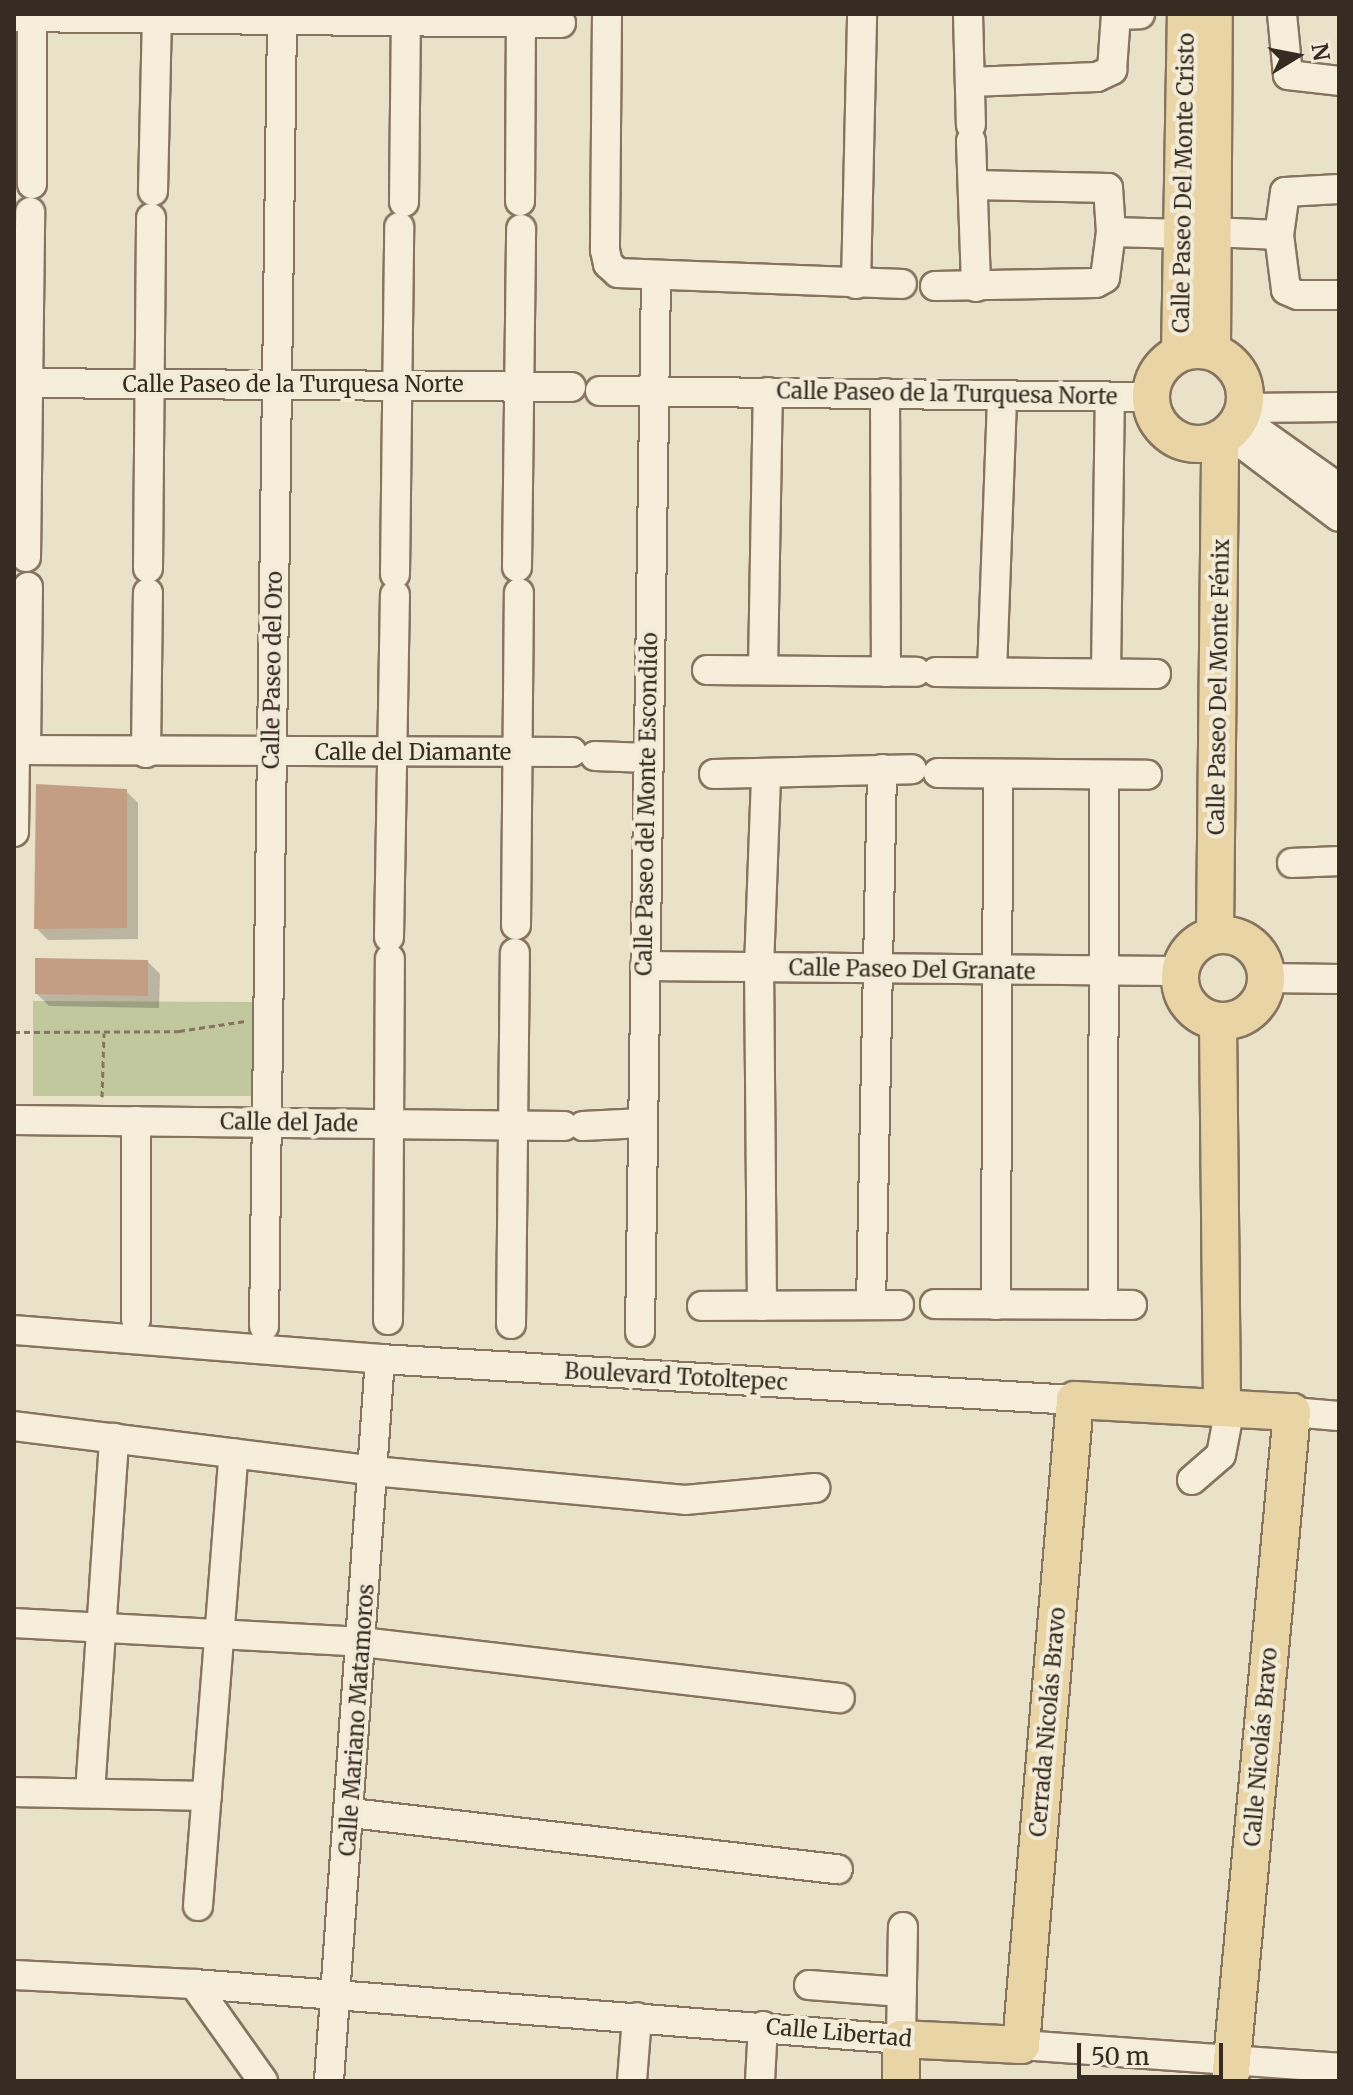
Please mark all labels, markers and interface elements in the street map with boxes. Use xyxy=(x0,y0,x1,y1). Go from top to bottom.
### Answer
north arrow xyxy=(1257,16,1337,96)
street label: Calle Paseo Del Monte Cristo xyxy=(1168,33,1200,333)
text: N xyxy=(1305,41,1336,63)
street label: Calle Paseo de la Turquesa Norte xyxy=(122,372,464,398)
street label: Calle Paseo de la Turquesa Norte xyxy=(776,378,1118,410)
street label: Calle Paseo Del Monte Fénix xyxy=(1203,539,1235,835)
street label: Calle Paseo del Oro xyxy=(258,571,288,769)
street label: Calle Paseo del Monte Escondido xyxy=(631,632,663,976)
street label: Calle del Diamante xyxy=(315,740,511,766)
street label: Calle Paseo Del Granate xyxy=(788,955,1036,985)
street label: Calle del Jade xyxy=(220,1109,358,1137)
street label: Boulevard Totoltepec xyxy=(564,1358,788,1396)
street label: Calle Mariano Matamoros xyxy=(334,1583,380,1857)
street label: Cerrada Nicolás Bravo xyxy=(1025,1606,1071,1838)
street label: Calle Nicolás Bravo xyxy=(1239,1646,1283,1848)
street label: Calle Libertad xyxy=(765,2013,913,2053)
scale bar xyxy=(1081,2027,1227,2077)
text: 50 m xyxy=(1091,2041,1150,2072)

